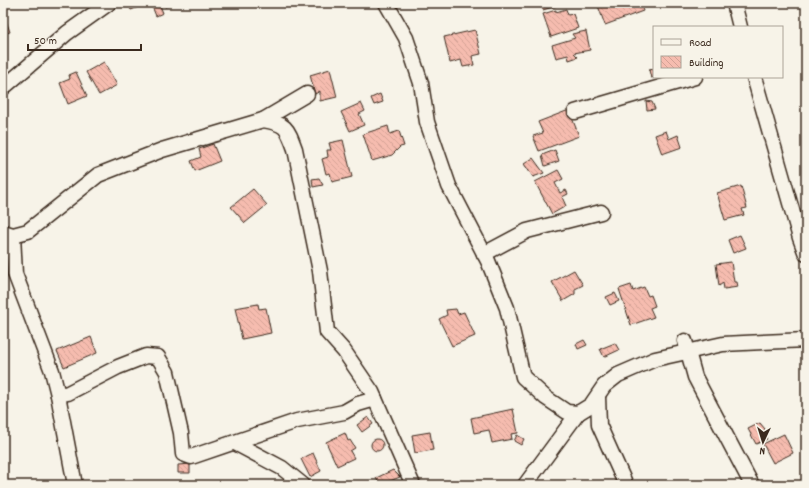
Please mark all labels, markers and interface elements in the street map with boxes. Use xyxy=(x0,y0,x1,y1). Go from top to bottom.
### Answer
scale bar xyxy=(28,26,141,52)
legend xyxy=(653,26,783,78)
text: 50 m xyxy=(34,33,57,50)
text: Road xyxy=(689,35,711,52)
text: Building xyxy=(689,55,724,72)
north arrow xyxy=(743,422,783,462)
text: N xyxy=(759,442,766,458)

